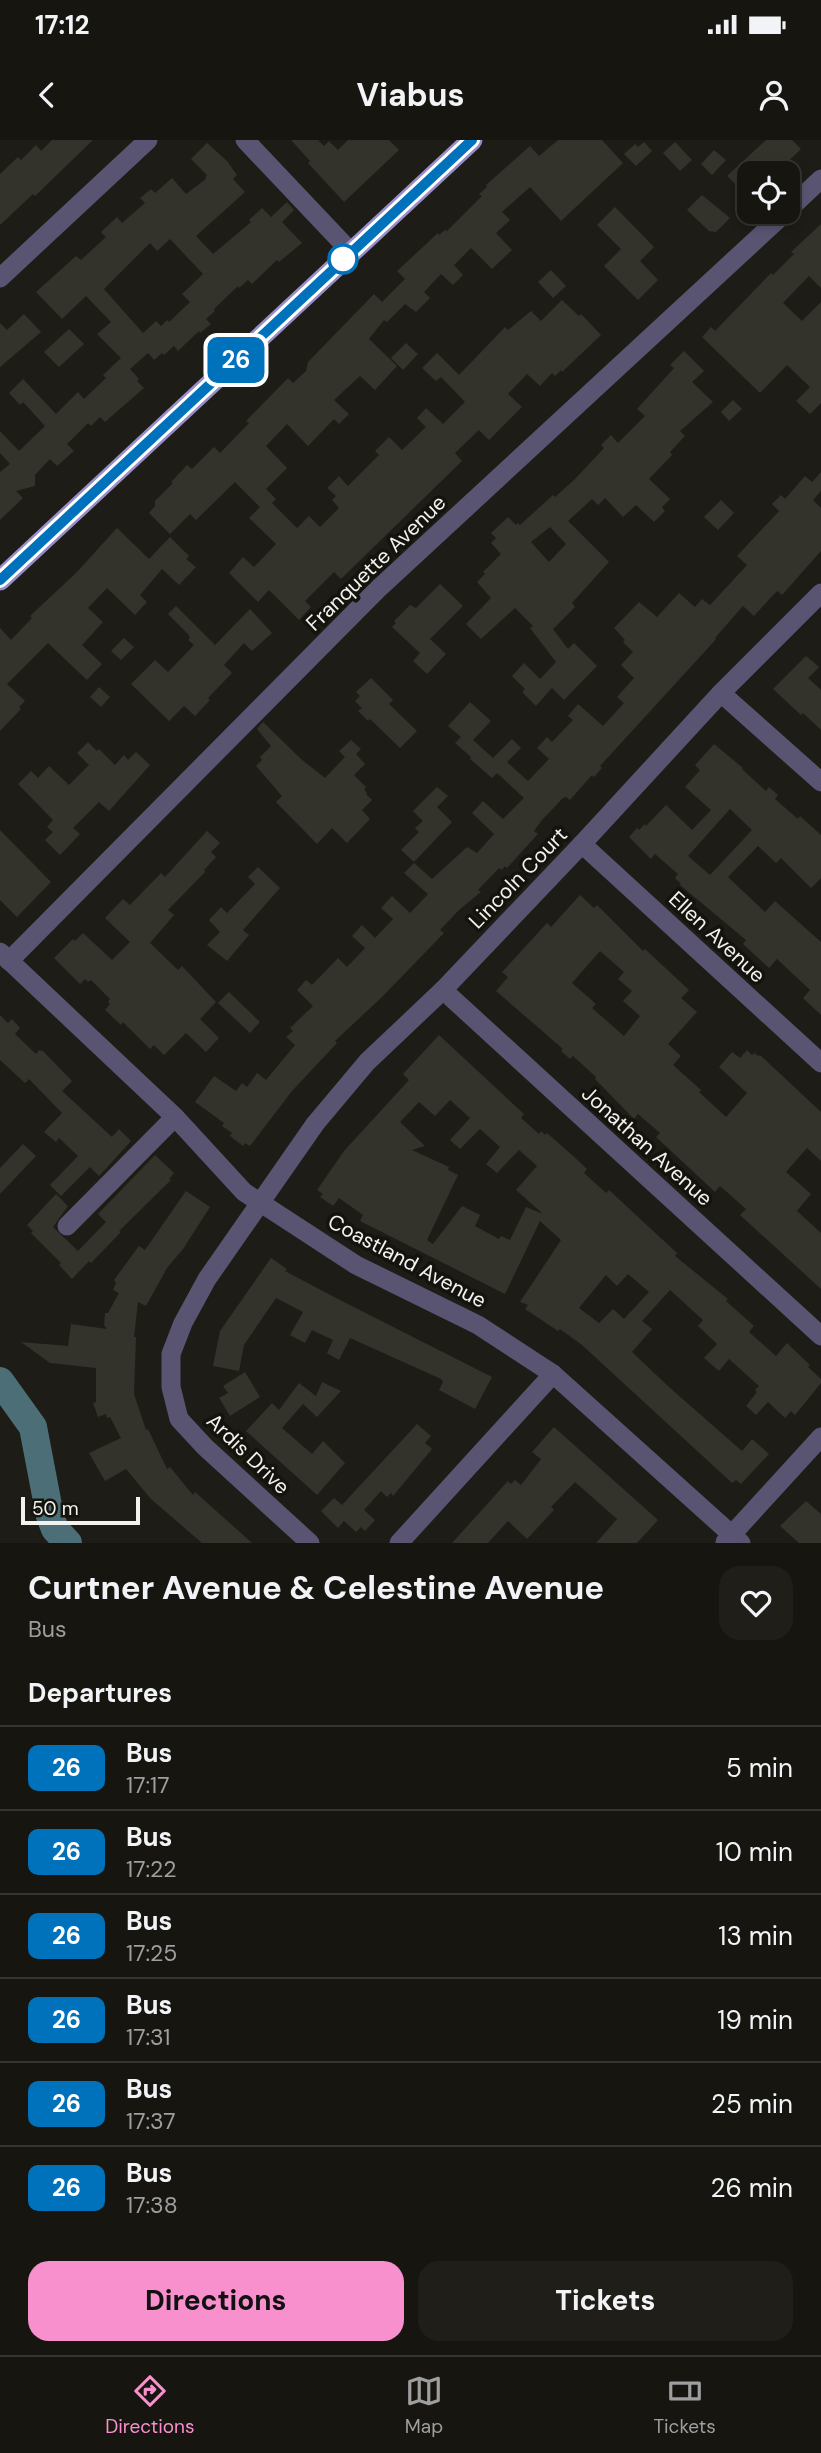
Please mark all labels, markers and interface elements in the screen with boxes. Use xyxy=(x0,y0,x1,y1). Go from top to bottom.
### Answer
text: 17:12 xyxy=(35,8,90,42)
text: Viabus xyxy=(357,74,464,116)
icon: back xyxy=(28,76,66,114)
icon: person xyxy=(755,76,793,114)
map controls xyxy=(737,161,800,224)
button: locate xyxy=(737,161,800,224)
unlabelled marker xyxy=(328,244,358,274)
line badge: 26 xyxy=(204,337,268,383)
text: 26 xyxy=(221,344,251,375)
street label: Franquette Avenue xyxy=(300,489,452,637)
street label: Lincoln Court xyxy=(463,821,573,935)
street label: Ellen Avenue xyxy=(663,885,771,989)
street label: Jonathan Avenue xyxy=(576,1080,718,1212)
street label: Coastland Avenue xyxy=(323,1207,491,1315)
street label: Ardis Drive xyxy=(200,1407,296,1501)
scale bar xyxy=(21,1494,140,1526)
text: 50 m xyxy=(32,1496,79,1521)
text: Curtner Avenue & Celestine Avenue xyxy=(28,1566,604,1609)
button: heart xyxy=(719,1566,793,1640)
text: Bus xyxy=(28,1614,67,1644)
text: Departures xyxy=(28,1676,172,1710)
text: Bus xyxy=(126,1736,172,1770)
text: 5 min xyxy=(726,1751,793,1785)
text: 26 xyxy=(52,1752,81,1783)
text: 17:17 xyxy=(126,1770,170,1800)
text: Bus xyxy=(126,1820,172,1854)
text: 10 min xyxy=(716,1835,793,1869)
text: 26 xyxy=(52,1836,81,1867)
text: 17:22 xyxy=(126,1854,177,1884)
text: Bus xyxy=(126,1904,172,1938)
text: 13 min xyxy=(718,1919,793,1953)
text: 26 xyxy=(52,1920,81,1951)
text: 17:25 xyxy=(126,1938,177,1968)
text: Bus xyxy=(126,1988,172,2022)
text: 19 min xyxy=(717,2003,793,2037)
text: 26 xyxy=(52,2004,81,2035)
text: 17:31 xyxy=(126,2022,170,2052)
text: Bus xyxy=(126,2072,172,2106)
text: 25 min xyxy=(711,2087,793,2121)
text: 26 xyxy=(52,2088,81,2119)
text: 17:37 xyxy=(126,2106,176,2136)
text: Bus xyxy=(126,2156,172,2190)
text: 26 min xyxy=(710,2171,793,2205)
text: 26 xyxy=(52,2172,81,2203)
text: 17:38 xyxy=(126,2190,178,2220)
button: Directions xyxy=(28,2261,404,2341)
button: Tickets xyxy=(418,2261,793,2341)
tab: Directions xyxy=(105,2372,195,2439)
tab: Map xyxy=(405,2372,443,2439)
tab: Tickets xyxy=(653,2372,716,2439)

